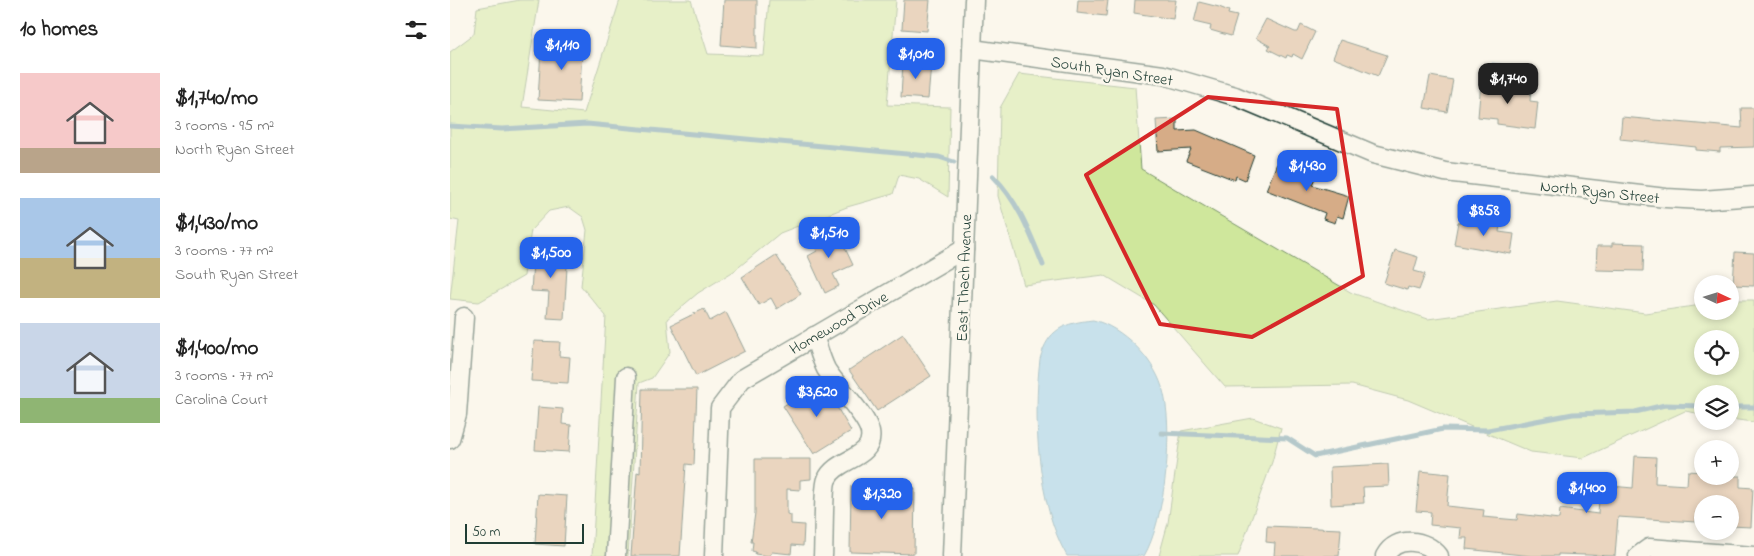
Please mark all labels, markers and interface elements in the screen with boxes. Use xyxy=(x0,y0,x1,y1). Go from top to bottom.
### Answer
text: 10 homes xyxy=(20,15,98,45)
icon: filters xyxy=(402,16,430,44)
pin: $1,110 xyxy=(521,28,603,71)
text: $1,110 xyxy=(545,33,579,57)
pin: $1,010 xyxy=(875,38,957,80)
text: $1,010 xyxy=(898,42,934,66)
street label: South Ryan Street xyxy=(1049,50,1175,94)
pin: $1,740 xyxy=(1467,62,1549,105)
text: $1,740 xyxy=(1489,67,1527,91)
text: $1,740/mo xyxy=(175,84,258,114)
icon: home xyxy=(60,93,120,153)
text: 3 rooms · 95 m² xyxy=(175,114,274,138)
text: North Ryan Street xyxy=(175,138,295,162)
pin: $1,430 xyxy=(1266,150,1348,192)
text: $1,430 xyxy=(1288,154,1326,178)
street label: North Ryan Street xyxy=(1539,175,1661,211)
pin: $858 xyxy=(1454,194,1514,237)
text: $858 xyxy=(1469,199,1499,223)
text: $1,430/mo xyxy=(175,209,258,239)
street label: East Thach Avenue xyxy=(951,213,979,342)
pin: $1,510 xyxy=(788,216,870,259)
icon: home xyxy=(60,218,120,278)
text: $1,510 xyxy=(810,221,848,245)
pin: $1,500 xyxy=(510,236,592,279)
text: 3 rooms · 77 m² xyxy=(175,239,274,263)
text: $1,500 xyxy=(531,241,571,265)
text: South Ryan Street xyxy=(175,263,298,287)
north arrow xyxy=(1694,275,1739,320)
map controls xyxy=(1694,275,1739,540)
street label: Homewood Drive xyxy=(785,285,894,362)
button: locate xyxy=(1694,330,1739,375)
text: $1,400/mo xyxy=(175,334,259,364)
icon: home xyxy=(60,343,120,403)
text: 3 rooms · 77 m² xyxy=(175,364,274,388)
pin: $3,620 xyxy=(776,376,858,418)
text: $3,620 xyxy=(797,380,837,404)
button: layers xyxy=(1694,385,1739,430)
text: Carolina Court xyxy=(175,388,268,412)
button: + xyxy=(1694,440,1739,485)
pin: $1,400 xyxy=(1546,472,1628,514)
text: $1,400 xyxy=(1568,476,1606,500)
pin: $1,320 xyxy=(841,478,923,520)
text: $1,320 xyxy=(863,482,902,506)
button: − xyxy=(1694,495,1739,540)
scale bar xyxy=(465,521,584,544)
text: 50 m xyxy=(472,522,500,543)

